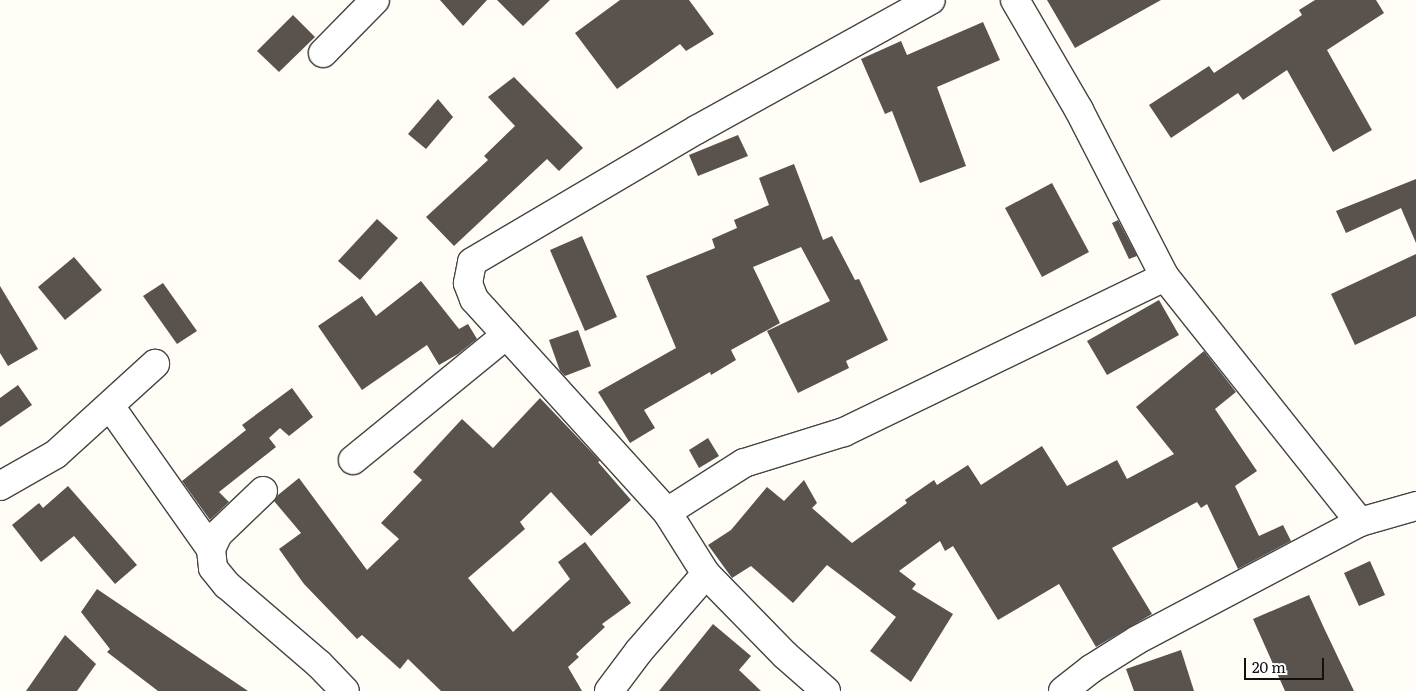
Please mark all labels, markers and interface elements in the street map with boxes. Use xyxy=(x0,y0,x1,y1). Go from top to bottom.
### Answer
scale bar xyxy=(1246,648,1326,680)
text: 20 m xyxy=(1252,655,1286,678)

